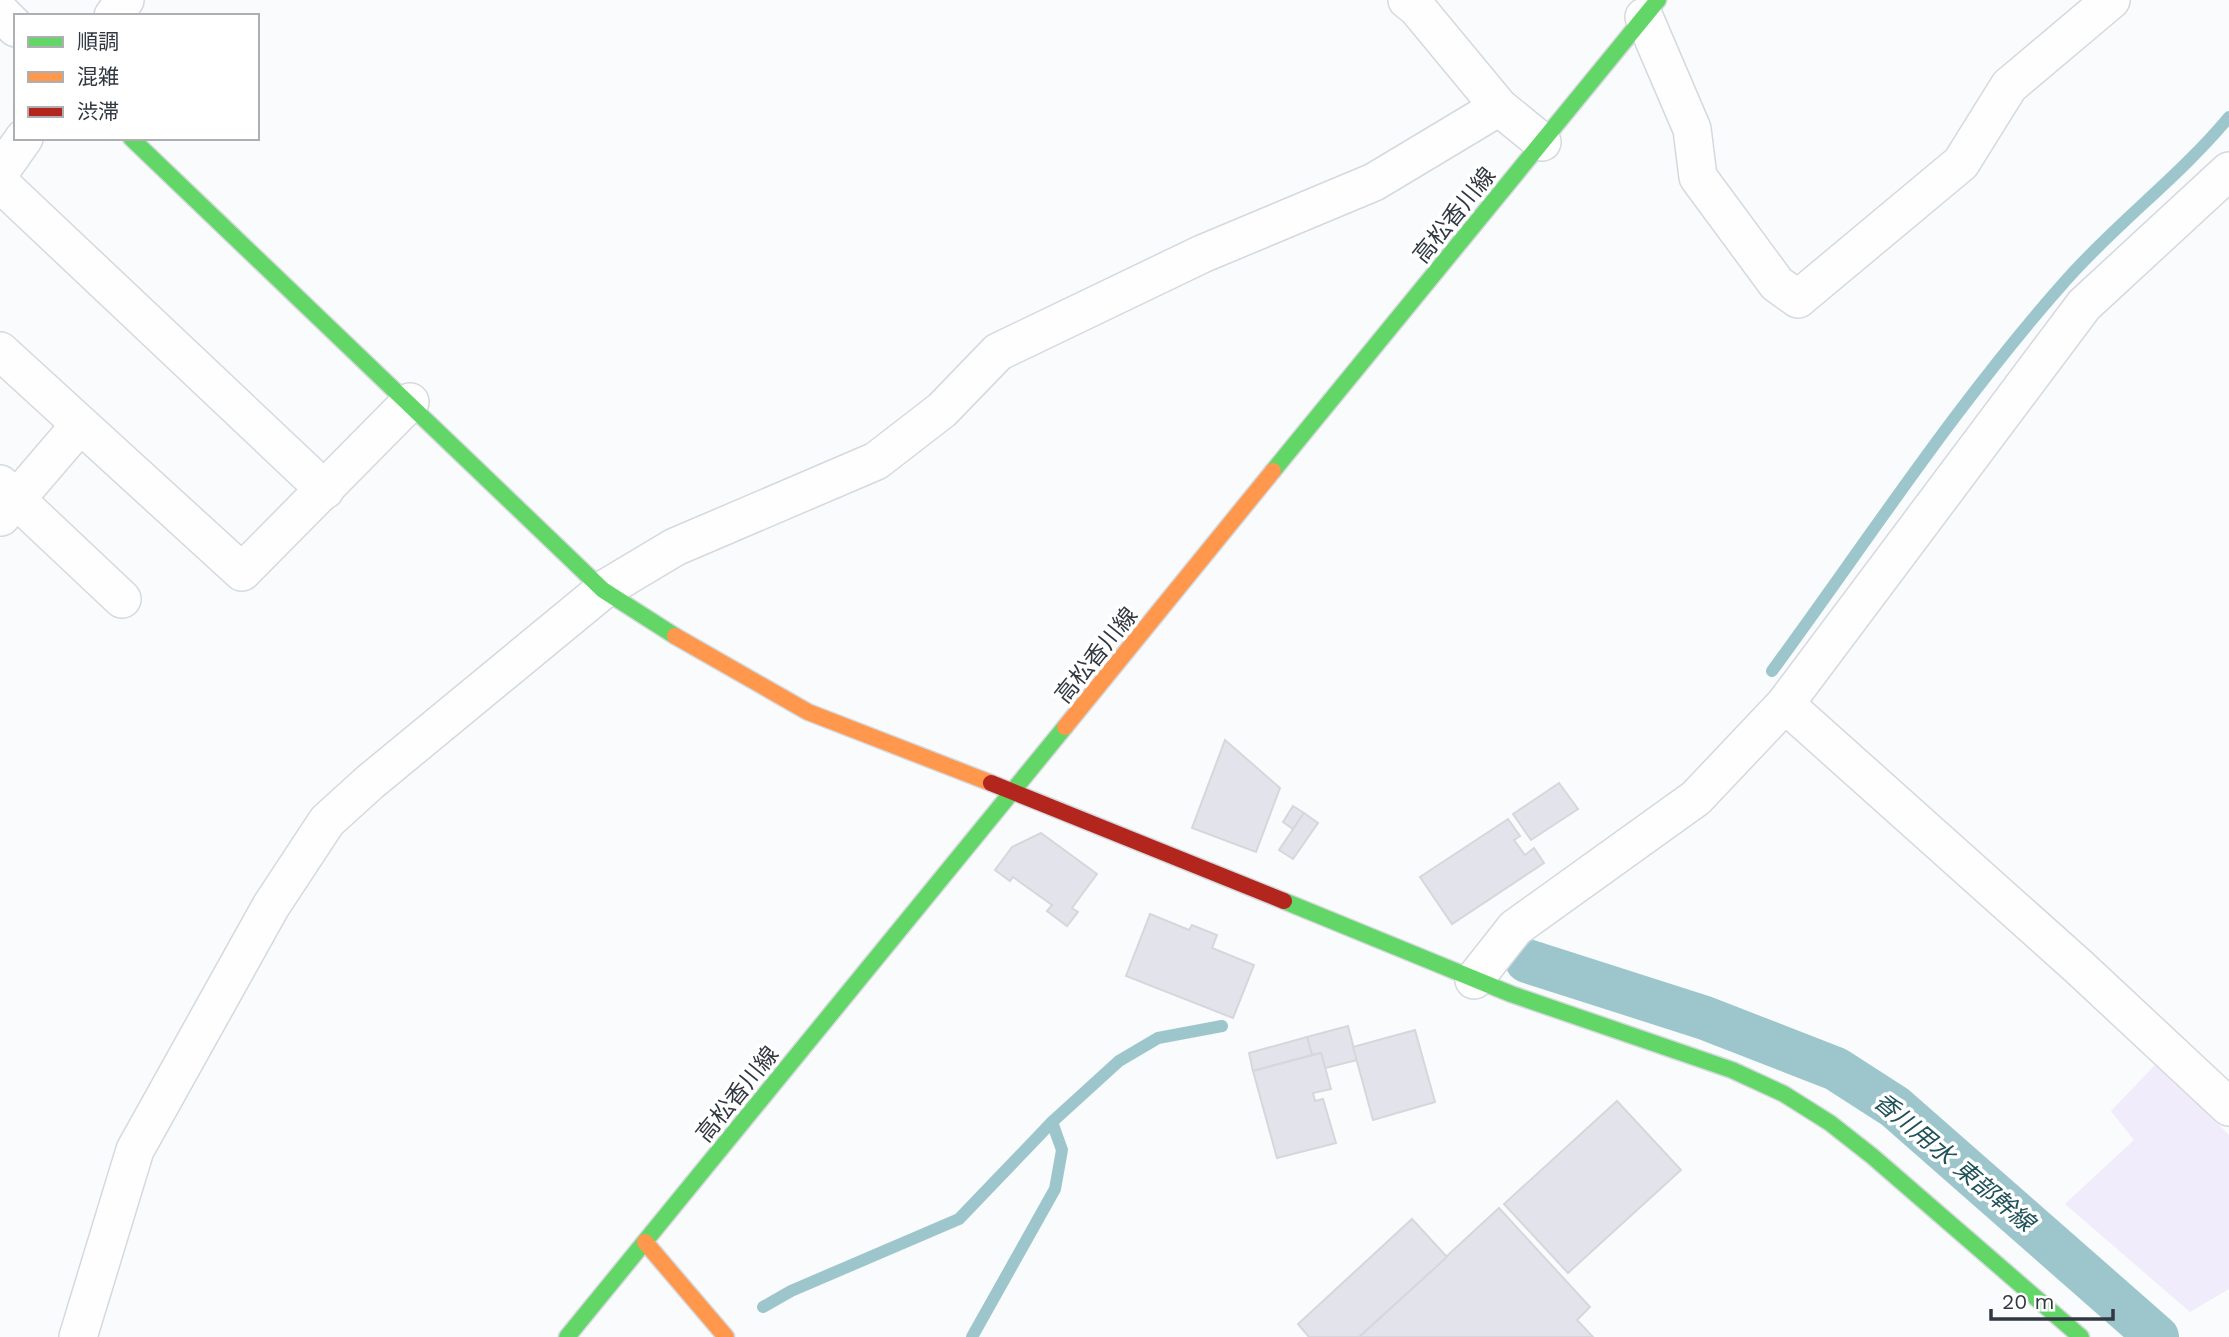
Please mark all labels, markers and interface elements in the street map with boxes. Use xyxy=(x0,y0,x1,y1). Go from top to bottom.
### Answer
legend xyxy=(14,14,259,140)
text: 順調 xyxy=(77,29,119,54)
text: 混雑 xyxy=(77,64,119,89)
text: 渋滞 xyxy=(77,99,119,124)
street label: 高松香川線 xyxy=(1408,162,1501,268)
street label: 高松香川線 xyxy=(1050,602,1143,708)
street label: 高松香川線 xyxy=(691,1041,784,1147)
water label: 香川用水 東部幹線 xyxy=(1868,1087,2042,1239)
scale bar xyxy=(1991,1278,2114,1322)
text: 20 m xyxy=(2002,1289,2054,1314)

